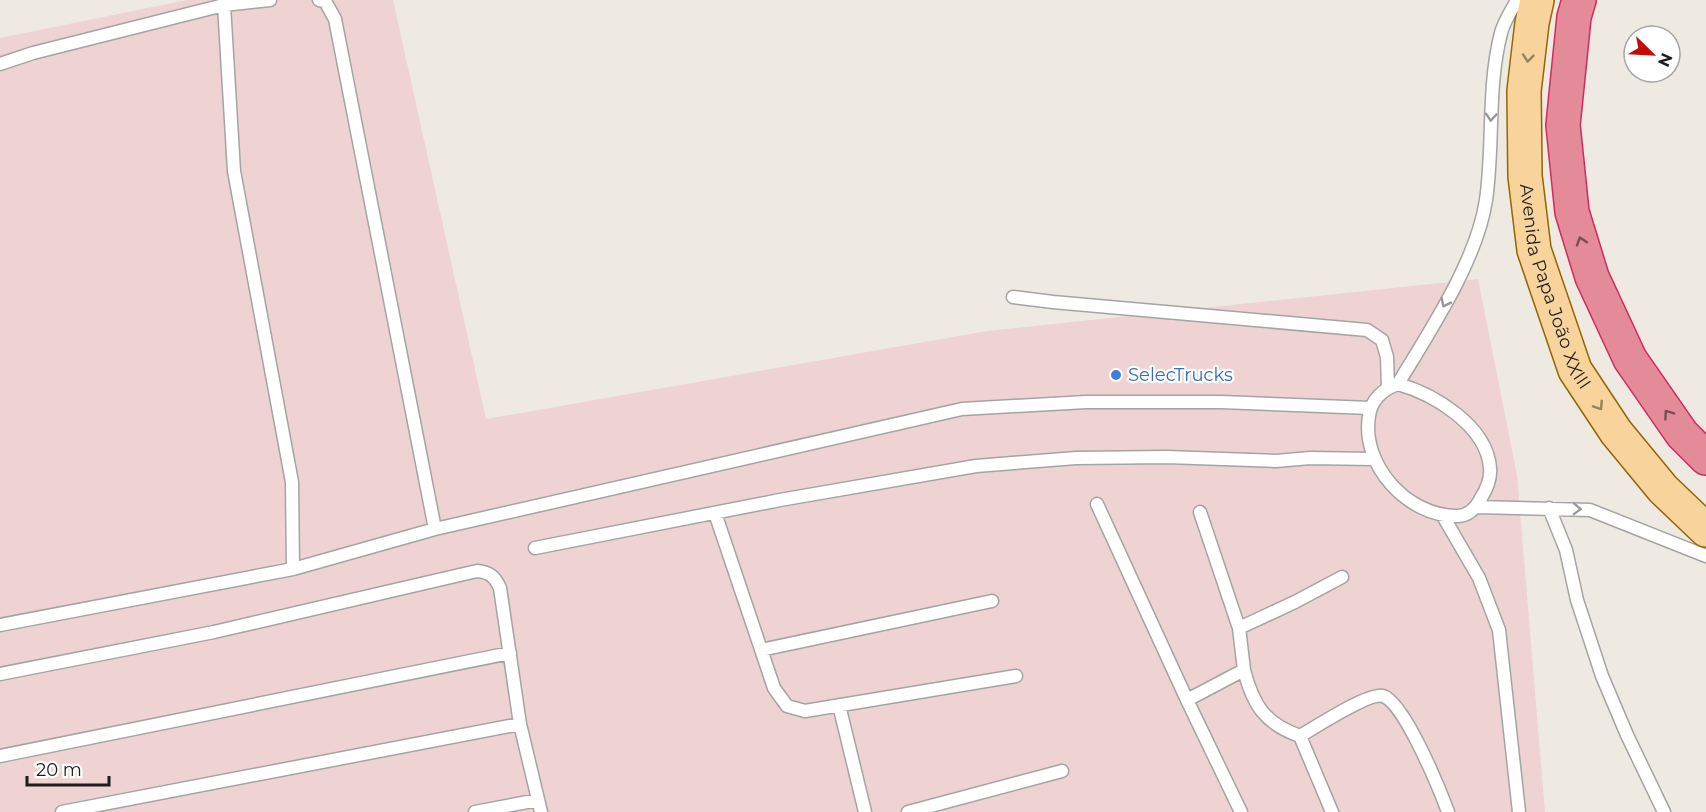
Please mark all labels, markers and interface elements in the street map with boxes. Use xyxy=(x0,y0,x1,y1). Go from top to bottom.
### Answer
north arrow xyxy=(1622,24,1682,84)
text: N xyxy=(1654,50,1677,70)
one-way arrow xyxy=(1522,53,1535,62)
one-way arrow xyxy=(1485,112,1498,121)
street label: Avenida Papa João XXIII xyxy=(1515,182,1596,393)
one-way arrow xyxy=(1576,236,1588,247)
one-way arrow xyxy=(1440,297,1452,308)
place label: SelecTrucks xyxy=(1128,364,1233,386)
marker: SelecTrucks xyxy=(1109,368,1123,382)
one-way arrow xyxy=(1591,400,1603,410)
one-way arrow xyxy=(1664,409,1675,420)
one-way arrow xyxy=(1573,503,1582,516)
scale bar xyxy=(27,749,110,787)
text: 20 m xyxy=(36,759,82,781)

